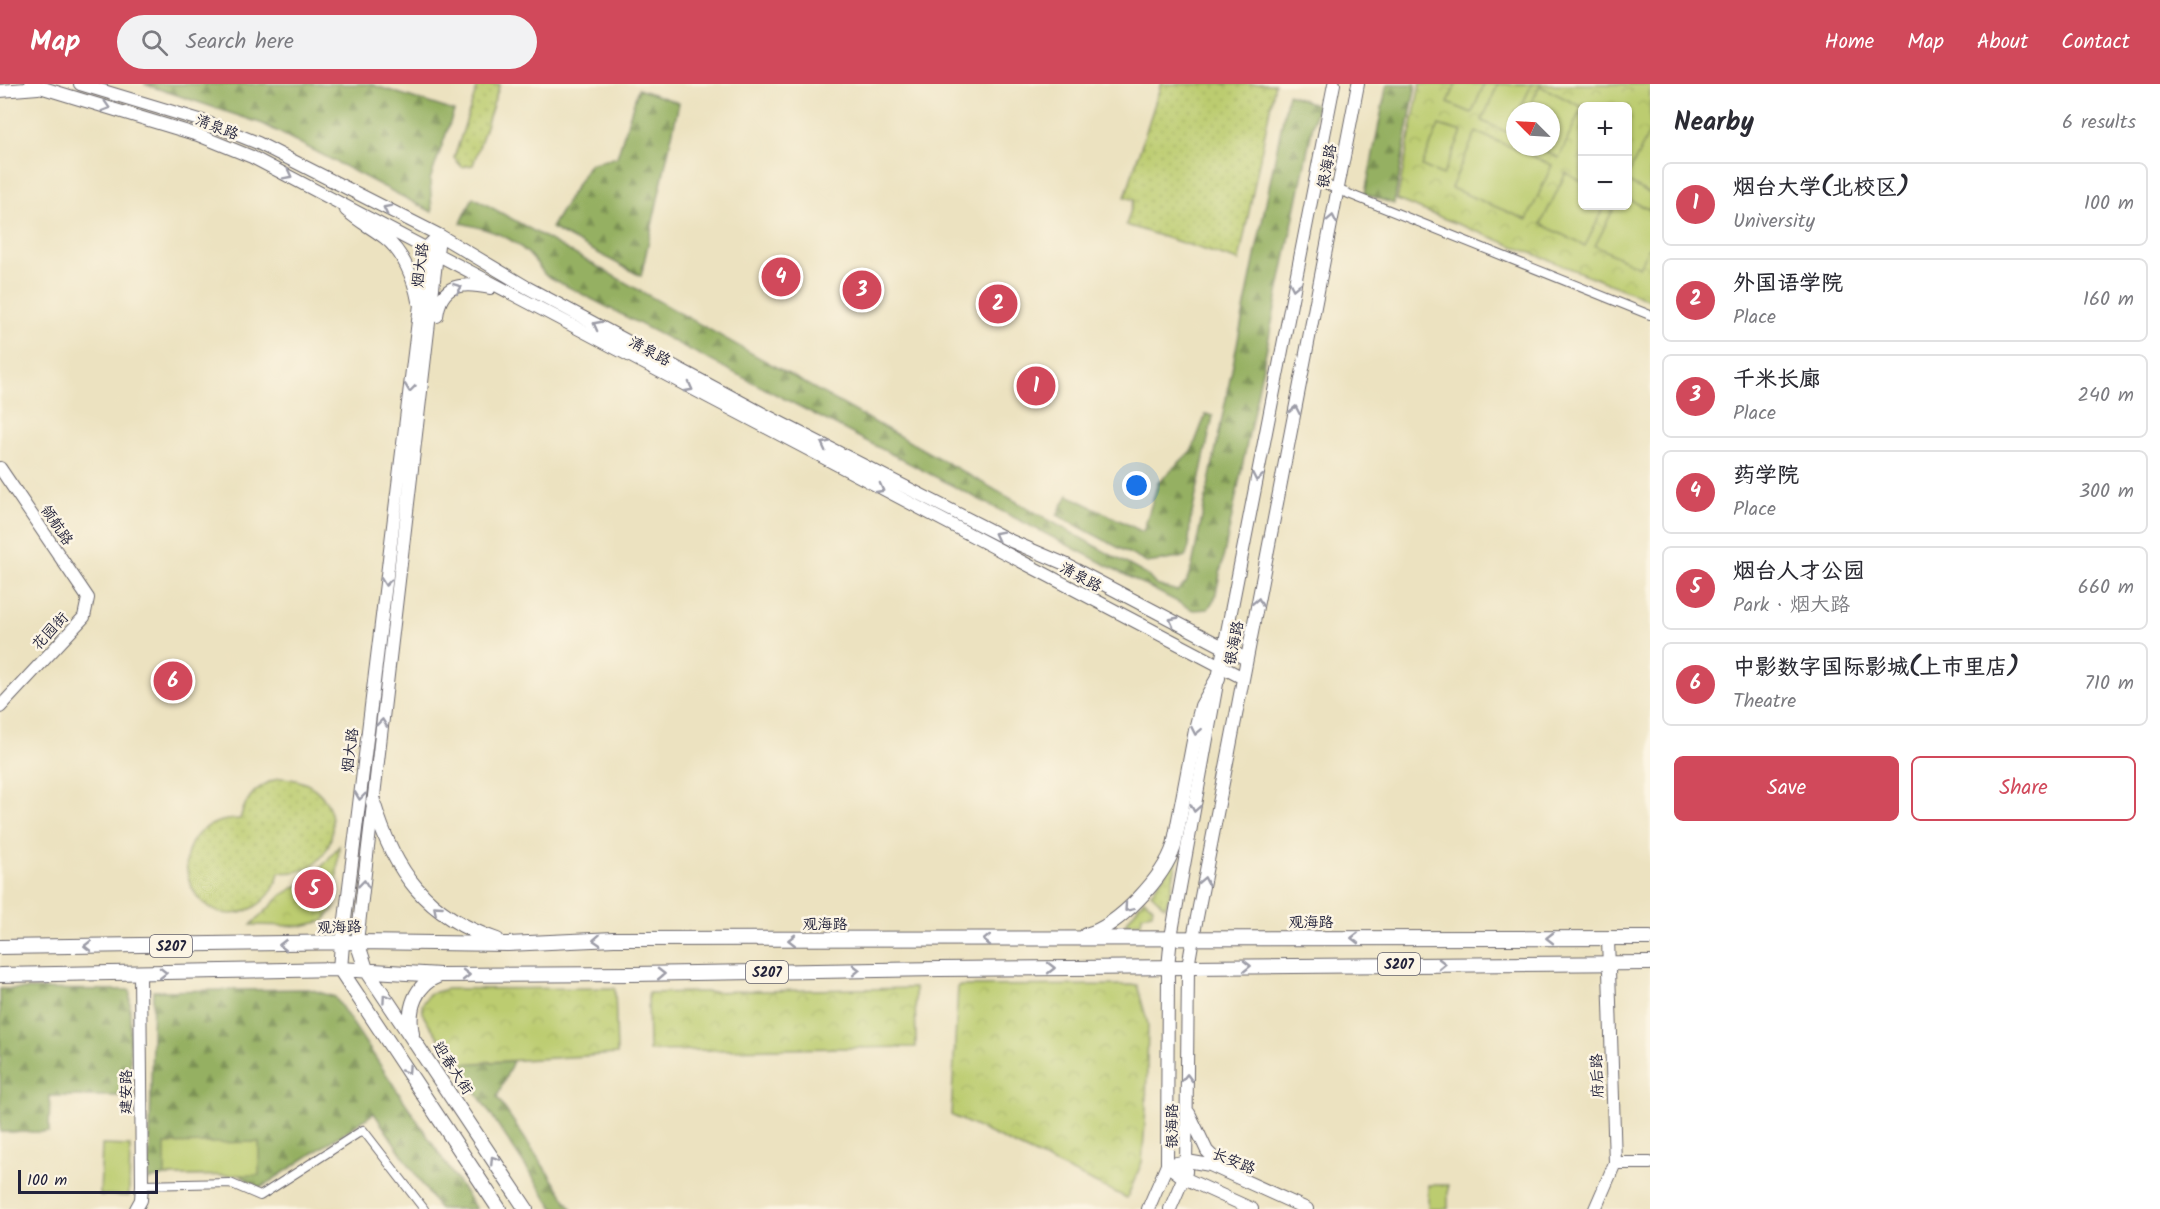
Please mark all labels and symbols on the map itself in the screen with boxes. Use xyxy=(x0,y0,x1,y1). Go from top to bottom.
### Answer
one-way arrow xyxy=(100,100,111,112)
north arrow xyxy=(1506,102,1560,156)
street label: 清泉路 xyxy=(191,109,242,147)
street label: 银海路 xyxy=(1312,142,1344,191)
one-way arrow xyxy=(282,168,292,179)
one-way arrow xyxy=(382,204,393,216)
one-way arrow xyxy=(1325,214,1338,224)
street label: 烟大路 xyxy=(406,241,436,289)
pin: 4 xyxy=(762,254,800,300)
pin: 3 xyxy=(842,268,882,312)
one-way arrow xyxy=(1288,280,1301,290)
pin: 2 xyxy=(978,282,1018,326)
one-way arrow xyxy=(452,283,462,295)
one-way arrow xyxy=(593,321,603,332)
street label: 清泉路 xyxy=(624,331,675,373)
pin: 1 xyxy=(1016,364,1056,408)
one-way arrow xyxy=(683,381,693,392)
one-way arrow xyxy=(404,384,416,393)
one-way arrow xyxy=(1288,406,1301,416)
one-way arrow xyxy=(821,441,832,453)
your location xyxy=(1122,471,1151,500)
one-way arrow xyxy=(1251,472,1264,482)
one-way arrow xyxy=(874,481,885,493)
street label: 领航路 xyxy=(34,500,79,551)
one-way arrow xyxy=(994,531,1005,542)
street label: 清泉路 xyxy=(1055,557,1106,599)
one-way arrow xyxy=(380,577,393,586)
one-way arrow xyxy=(1251,597,1264,607)
street label: 花园街 xyxy=(27,607,75,656)
one-way arrow xyxy=(1169,617,1179,628)
street label: 银海路 xyxy=(1219,619,1251,668)
pin: 6 xyxy=(154,658,192,704)
one-way arrow xyxy=(375,718,388,728)
street label: 烟大路 xyxy=(336,726,366,774)
one-way arrow xyxy=(1190,726,1203,736)
one-way arrow xyxy=(354,792,366,801)
one-way arrow xyxy=(1189,802,1202,812)
pin: 5 xyxy=(294,866,334,912)
one-way arrow xyxy=(1197,876,1210,886)
one-way arrow xyxy=(357,880,370,889)
one-way arrow xyxy=(1124,901,1135,912)
one-way arrow xyxy=(433,905,444,916)
street label: 观海路 xyxy=(1288,911,1334,935)
street label: 观海路 xyxy=(802,913,848,937)
street label: 观海路 xyxy=(316,915,362,941)
one-way arrow xyxy=(1350,932,1359,944)
one-way arrow xyxy=(1545,932,1554,944)
one-way arrow xyxy=(592,934,601,947)
one-way arrow xyxy=(787,934,796,946)
one-way arrow xyxy=(982,934,991,946)
road number: S207 xyxy=(150,935,192,957)
one-way arrow xyxy=(279,939,288,951)
one-way arrow xyxy=(84,940,93,952)
road number: S207 xyxy=(1378,953,1420,975)
one-way arrow xyxy=(1437,958,1446,970)
one-way arrow xyxy=(1242,960,1251,972)
road number: S207 xyxy=(746,961,788,983)
one-way arrow xyxy=(1047,962,1056,974)
one-way arrow xyxy=(852,964,861,976)
one-way arrow xyxy=(159,967,168,979)
one-way arrow xyxy=(657,968,666,980)
one-way arrow xyxy=(462,969,471,981)
one-way arrow xyxy=(382,993,393,1004)
street label: 迎春大街 xyxy=(426,1037,479,1100)
street label: 府后路 xyxy=(1585,1053,1611,1099)
one-way arrow xyxy=(400,1064,411,1075)
street label: 建安路 xyxy=(115,1069,139,1115)
one-way arrow xyxy=(1181,1074,1193,1083)
street label: 银海路 xyxy=(1161,1103,1185,1149)
street label: 长安路 xyxy=(1208,1142,1259,1181)
one-way arrow xyxy=(489,1156,501,1166)
scale bar xyxy=(18,1167,158,1194)

